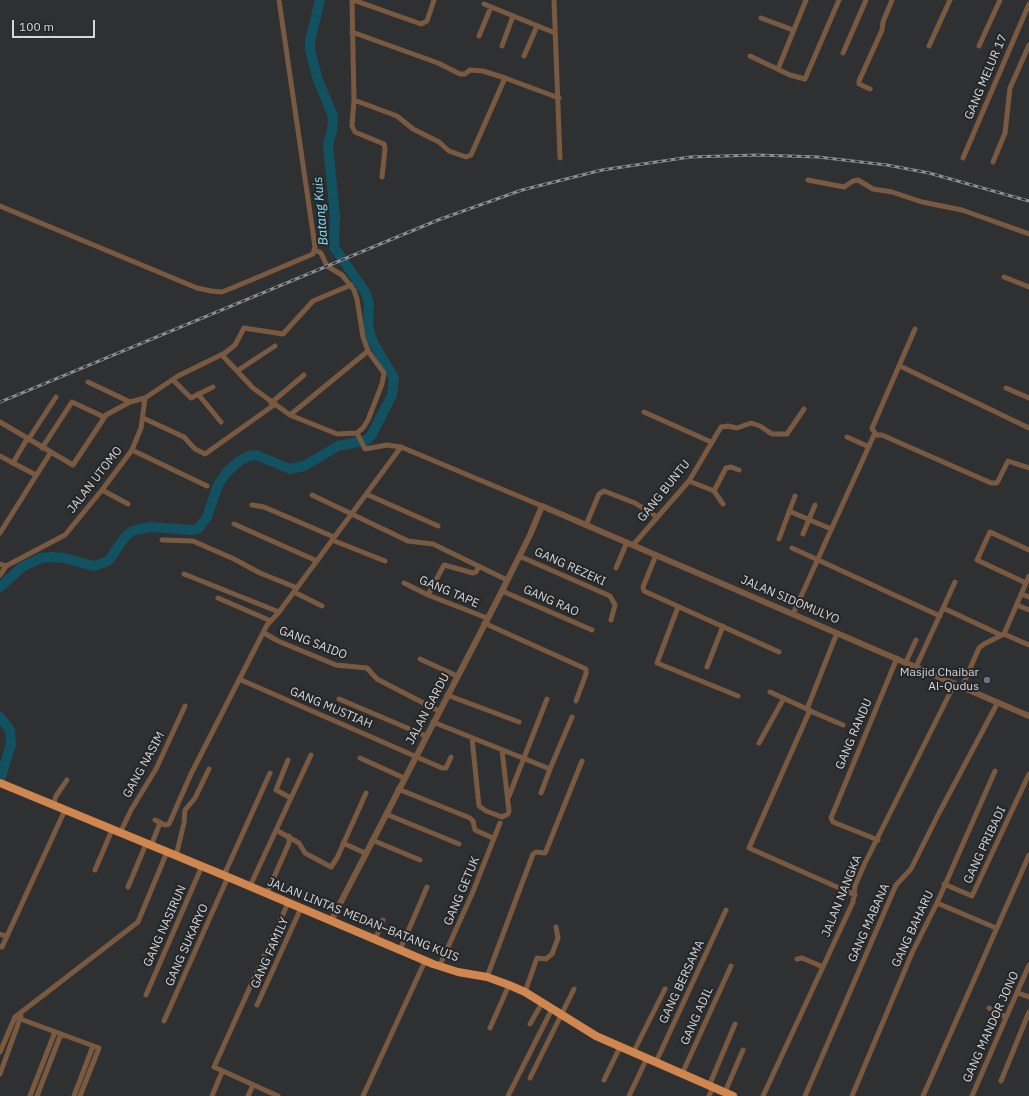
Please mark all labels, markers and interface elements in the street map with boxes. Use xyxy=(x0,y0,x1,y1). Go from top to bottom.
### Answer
scale bar xyxy=(14,12,97,38)
text: 100 m xyxy=(19,19,54,34)
street label: GANG MELUR 17 xyxy=(962,32,1010,122)
water label: Batang Kuis xyxy=(310,176,332,246)
street label: JALAN UTOMO xyxy=(65,444,125,516)
street label: GANG BUNTU xyxy=(635,457,693,525)
street label: GANG REZEKI xyxy=(532,545,608,589)
street label: GANG TAPE xyxy=(417,573,481,611)
street label: JALAN SIDOMULYO xyxy=(739,573,841,627)
street label: GANG RAO xyxy=(521,582,581,620)
street label: GANG SAIDO xyxy=(277,623,349,663)
place label: Masjid Chaibar Al-Qudus xyxy=(900,666,979,694)
street label: JALAN GARDU xyxy=(403,671,453,747)
marker: Masjid Chaibar Al-Qudus xyxy=(982,675,992,685)
street label: GANG MUSTIAH xyxy=(288,684,374,732)
street label: GANG RANDU xyxy=(833,696,875,772)
street label: GANG NASIM xyxy=(120,729,168,801)
street label: GANG PRIBADI xyxy=(961,804,1009,886)
street label: JALAN NANGKA xyxy=(819,853,865,939)
street label: GANG GETUK xyxy=(441,854,483,928)
street label: JALAN LINTAS MEDAN–BATANG KUIS xyxy=(265,875,461,965)
street label: GANG MABANA xyxy=(845,881,893,965)
street label: GANG NASIRUN xyxy=(141,883,189,969)
street label: GANG BAHARU xyxy=(889,888,937,970)
street label: GANG SUKARYO xyxy=(162,902,212,988)
street label: GANG FAMILY xyxy=(248,915,292,991)
street label: GANG BERSAMA xyxy=(656,938,708,1026)
street label: GANG MANDOR JONO xyxy=(960,969,1022,1085)
street label: GANG ADIL xyxy=(678,985,716,1047)

